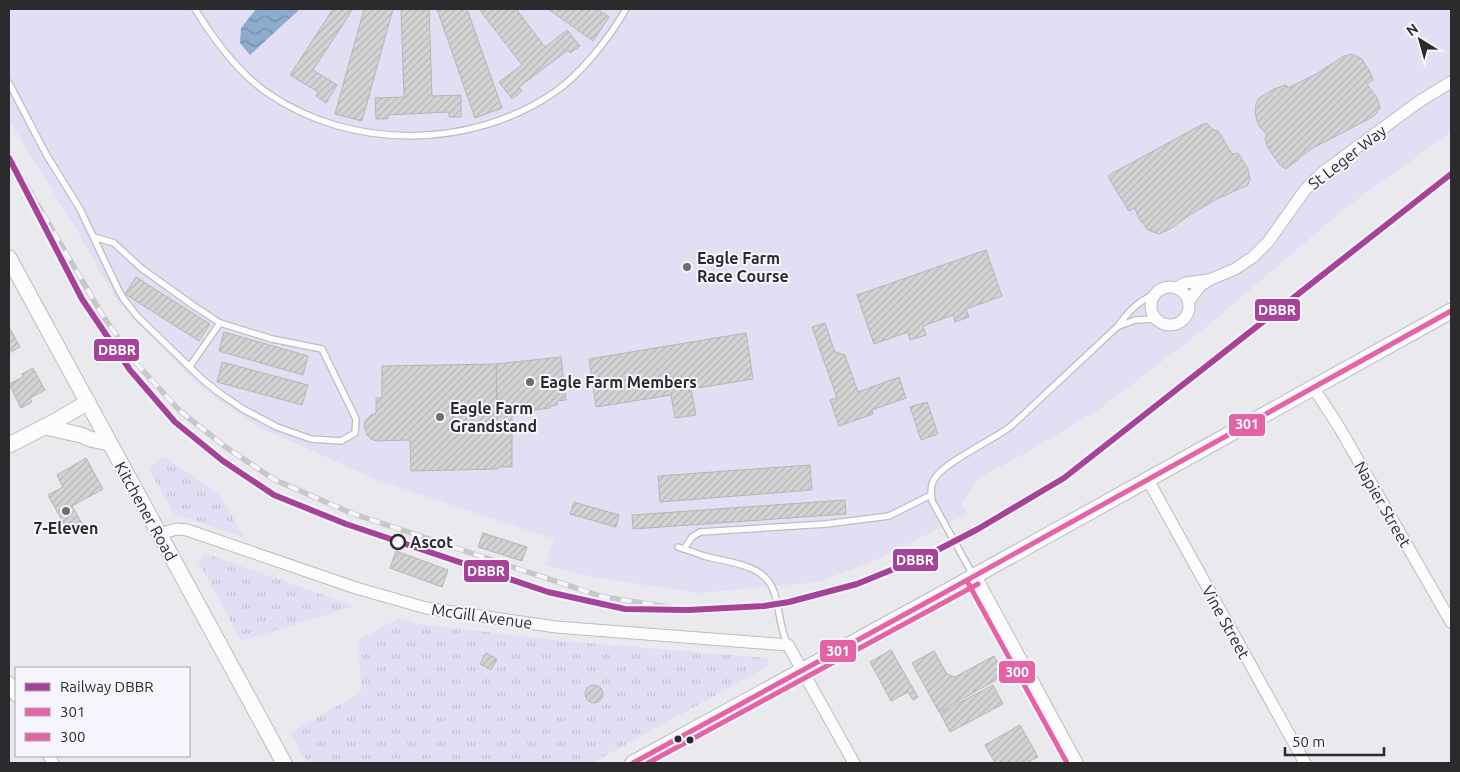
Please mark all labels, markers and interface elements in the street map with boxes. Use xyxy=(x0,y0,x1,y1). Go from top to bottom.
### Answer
north arrow xyxy=(1395,15,1445,65)
text: N xyxy=(1403,20,1421,39)
street label: St Leger Way xyxy=(1305,121,1390,193)
place label: Eagle Farm Race Course xyxy=(697,249,789,285)
marker: Eagle Farm Race Course xyxy=(681,261,693,273)
line badge: DBBR xyxy=(1254,298,1301,322)
text: DBBR xyxy=(1258,302,1296,318)
line badge: DBBR xyxy=(93,338,140,362)
text: DBBR xyxy=(98,342,136,358)
place label: Eagle Farm Members xyxy=(540,373,697,391)
marker: Eagle Farm Members xyxy=(524,376,536,388)
place label: Eagle Farm Grandstand xyxy=(450,399,537,435)
marker: Eagle Farm Grandstand xyxy=(434,411,446,423)
line badge: 301 xyxy=(1228,413,1266,437)
text: 301 xyxy=(1235,416,1259,432)
street label: Kitchener Road xyxy=(111,458,181,564)
street label: Napier Street xyxy=(1351,458,1415,551)
marker: 7-Eleven xyxy=(60,505,72,517)
place label: 7-Eleven xyxy=(34,519,98,537)
place label: Ascot xyxy=(410,533,453,551)
marker: Ascot xyxy=(390,534,406,550)
line badge: DBBR xyxy=(892,548,939,572)
text: DBBR xyxy=(896,552,934,568)
line badge: DBBR xyxy=(463,559,510,583)
text: DBBR xyxy=(467,563,505,579)
street label: Vine Street xyxy=(1199,582,1254,662)
street label: McGill Avenue xyxy=(430,600,534,632)
line badge: 301 xyxy=(819,639,857,663)
text: 301 xyxy=(826,643,850,659)
line badge: 300 xyxy=(998,660,1036,684)
text: 300 xyxy=(1005,664,1029,680)
legend xyxy=(15,667,190,757)
text: Railway DBBR xyxy=(60,678,154,695)
text: 301 xyxy=(60,703,85,720)
scale bar xyxy=(1285,724,1384,756)
text: 300 xyxy=(60,728,85,745)
text: 50 m xyxy=(1292,733,1325,750)
unlabelled marker xyxy=(673,734,683,744)
unlabelled marker xyxy=(685,735,695,745)

